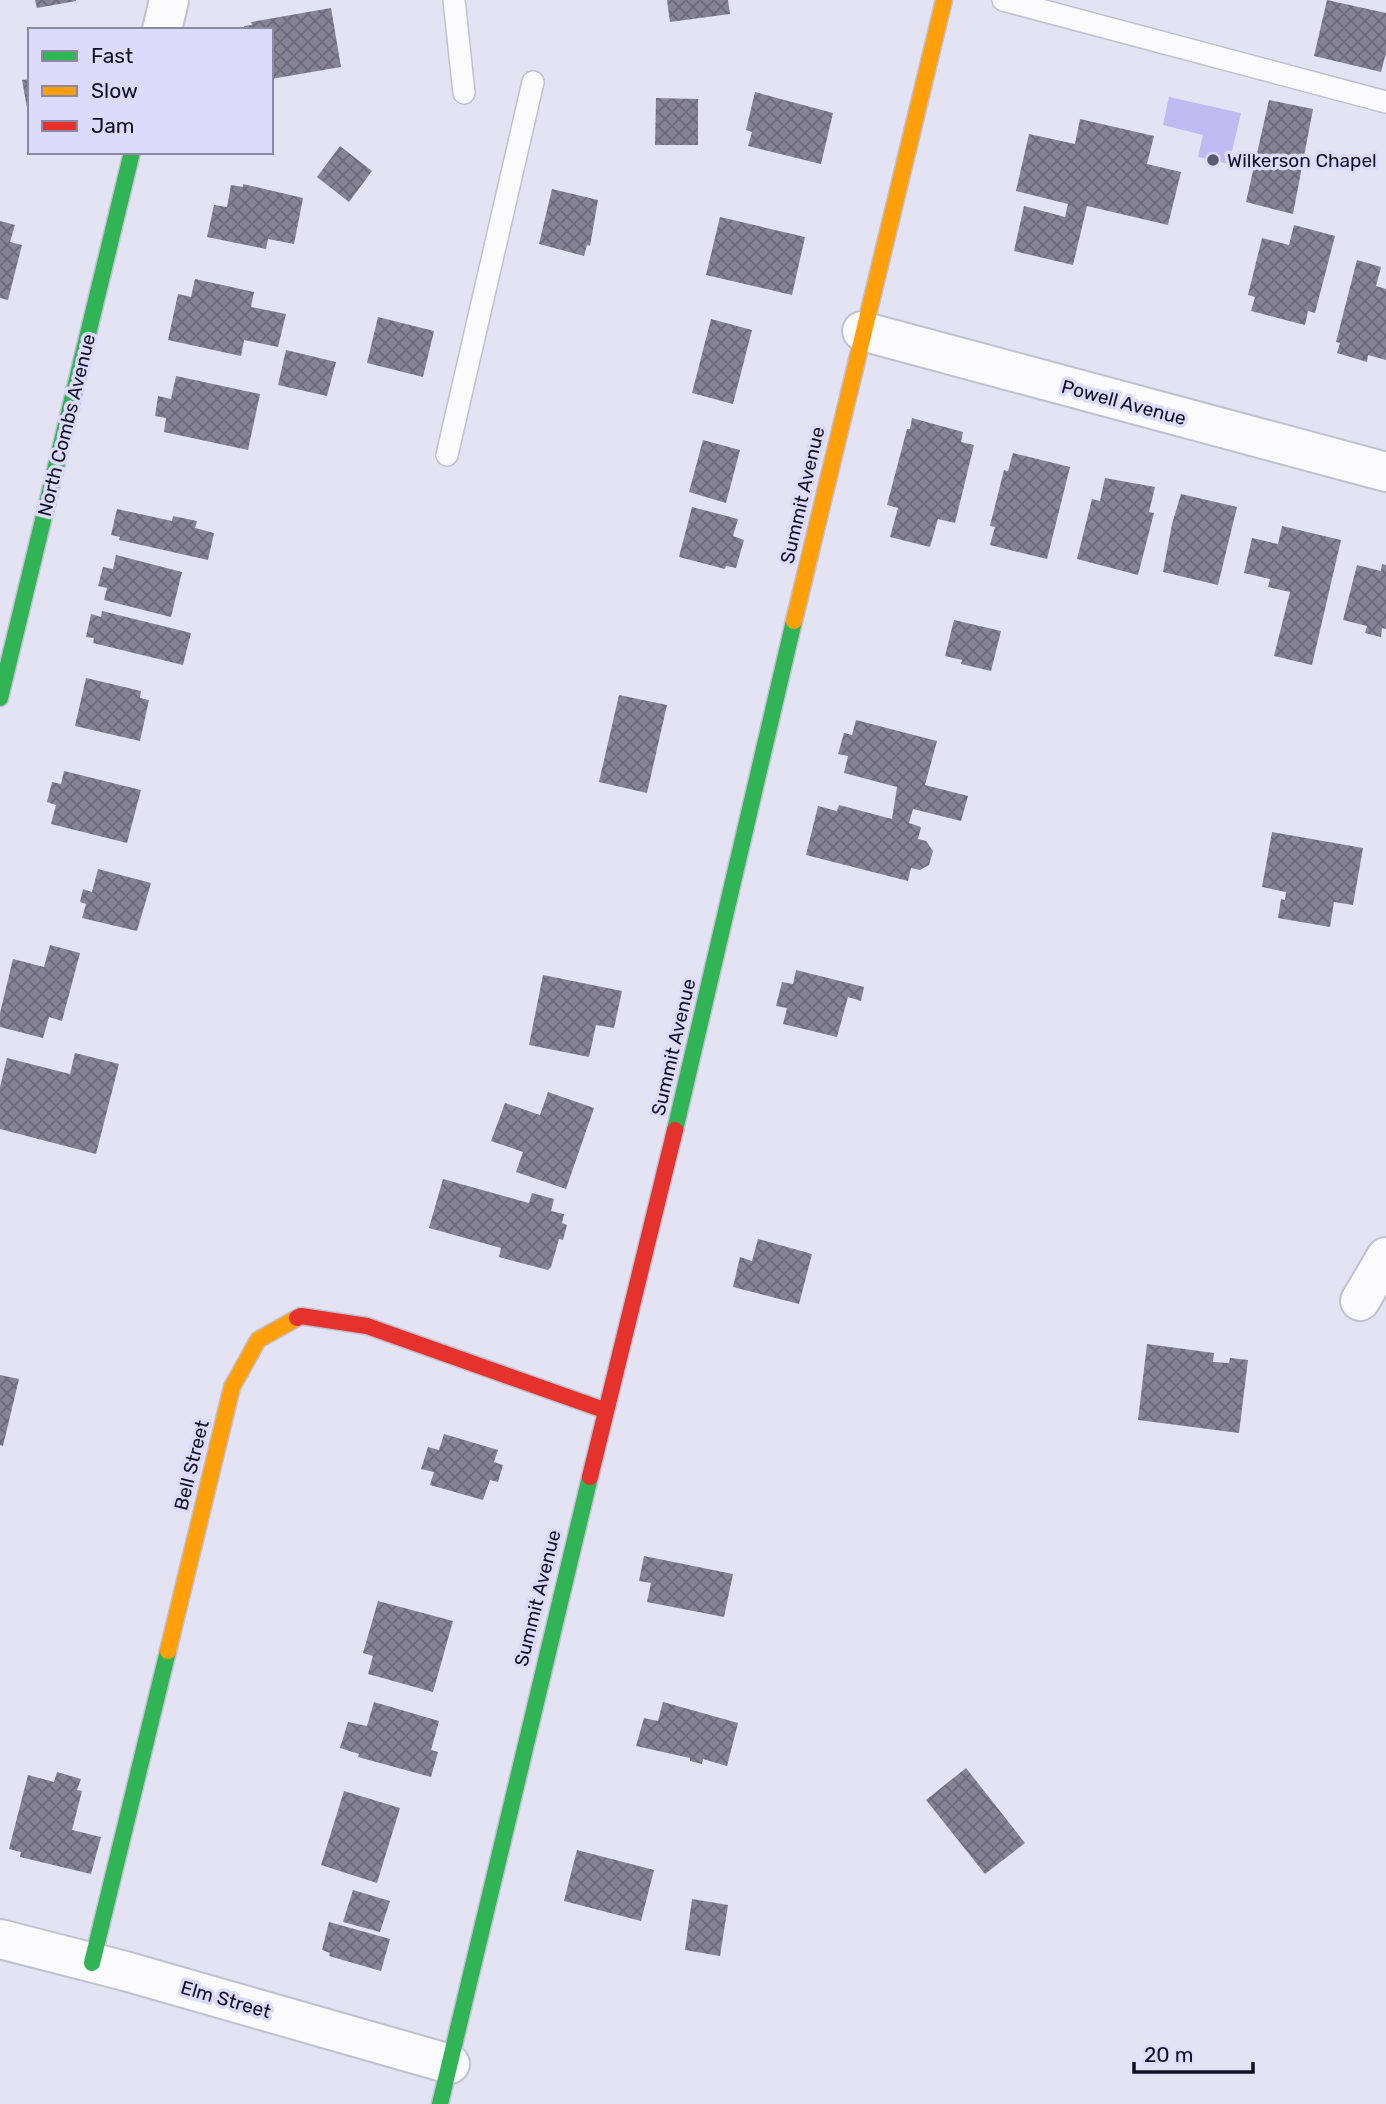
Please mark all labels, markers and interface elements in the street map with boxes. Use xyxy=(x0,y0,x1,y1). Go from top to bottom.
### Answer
legend xyxy=(28,28,273,154)
text: Fast xyxy=(91,43,133,68)
text: Slow xyxy=(91,78,138,103)
text: Jam xyxy=(91,113,135,138)
place label: Wilkerson Chapel xyxy=(1227,149,1377,172)
marker: Wilkerson Chapel xyxy=(1205,152,1221,168)
street label: North Combs Avenue xyxy=(33,332,100,519)
street label: Powell Avenue xyxy=(1059,375,1189,430)
street label: Summit Avenue xyxy=(776,424,829,566)
street label: Summit Avenue xyxy=(647,976,700,1118)
street label: Bell Street xyxy=(169,1417,214,1513)
street label: Summit Avenue xyxy=(509,1528,566,1669)
street label: Elm Street xyxy=(178,1976,274,2023)
scale bar xyxy=(1134,2030,1253,2074)
text: 20 m xyxy=(1144,2042,1193,2067)

